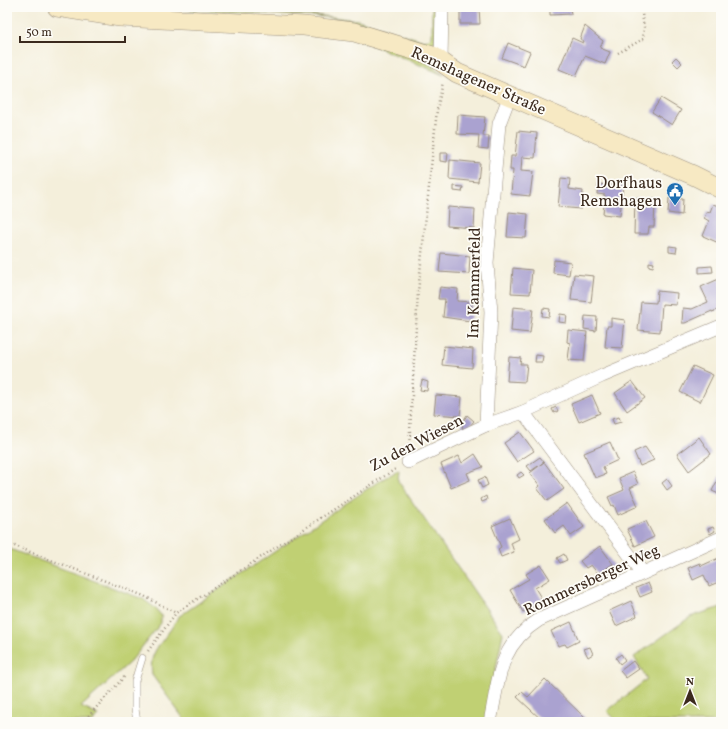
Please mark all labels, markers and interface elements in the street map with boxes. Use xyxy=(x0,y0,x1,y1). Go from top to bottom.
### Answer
scale bar xyxy=(20,18,125,44)
text: 50 m xyxy=(26,25,52,41)
street label: Remshagener Straße xyxy=(407,42,549,122)
place label: Dorfhaus Remshagen xyxy=(580,173,662,213)
public building icon: Dorfhaus Remshagen xyxy=(665,181,685,206)
street label: Im Kammerfeld xyxy=(463,227,487,339)
street label: Zu den Wiesen xyxy=(366,410,468,478)
street label: Rommersberger Weg xyxy=(520,540,663,622)
north arrow xyxy=(670,671,710,711)
text: N xyxy=(686,675,694,690)

